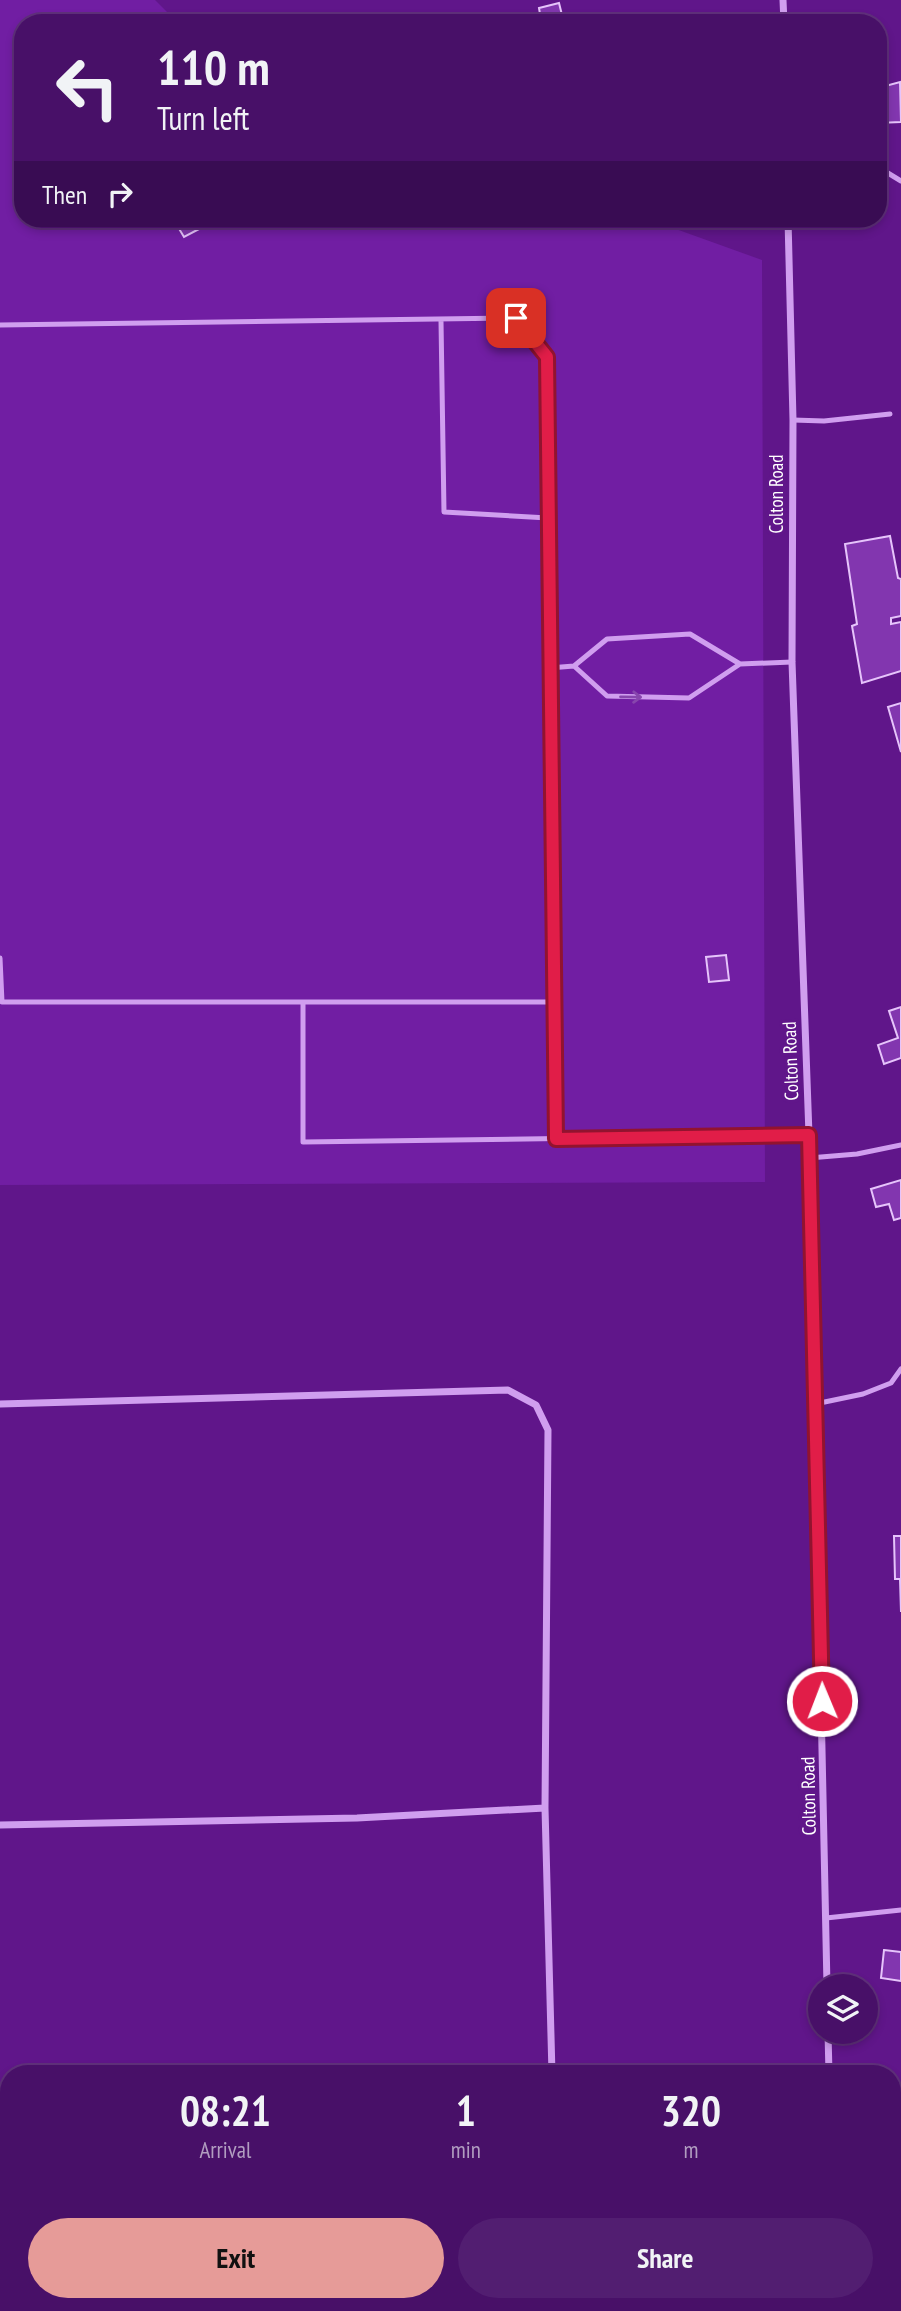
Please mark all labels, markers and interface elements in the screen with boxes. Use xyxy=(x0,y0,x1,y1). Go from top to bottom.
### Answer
text: 110 m xyxy=(157,35,270,99)
icon: left xyxy=(42,42,133,133)
text: Turn left xyxy=(157,97,249,139)
icon: right xyxy=(101,175,139,213)
text: Then xyxy=(42,178,87,211)
pin xyxy=(486,288,546,348)
icon: arrive xyxy=(497,299,535,337)
street label: Colton Road xyxy=(764,455,788,533)
one-way arrow xyxy=(619,690,642,703)
street label: Colton Road xyxy=(777,1021,803,1101)
position arrow xyxy=(785,1664,859,1738)
street label: Colton Road xyxy=(795,1756,821,1836)
map controls xyxy=(808,1974,878,2044)
button: layers xyxy=(808,1974,878,2044)
text: 08:21 xyxy=(180,2083,271,2138)
text: 1 xyxy=(456,2083,476,2138)
text: 320 xyxy=(661,2083,721,2138)
text: Arrival xyxy=(199,2135,251,2164)
text: min xyxy=(451,2135,481,2164)
text: m xyxy=(683,2135,698,2164)
button: Exit xyxy=(28,2218,444,2298)
button: Share xyxy=(458,2218,873,2298)

